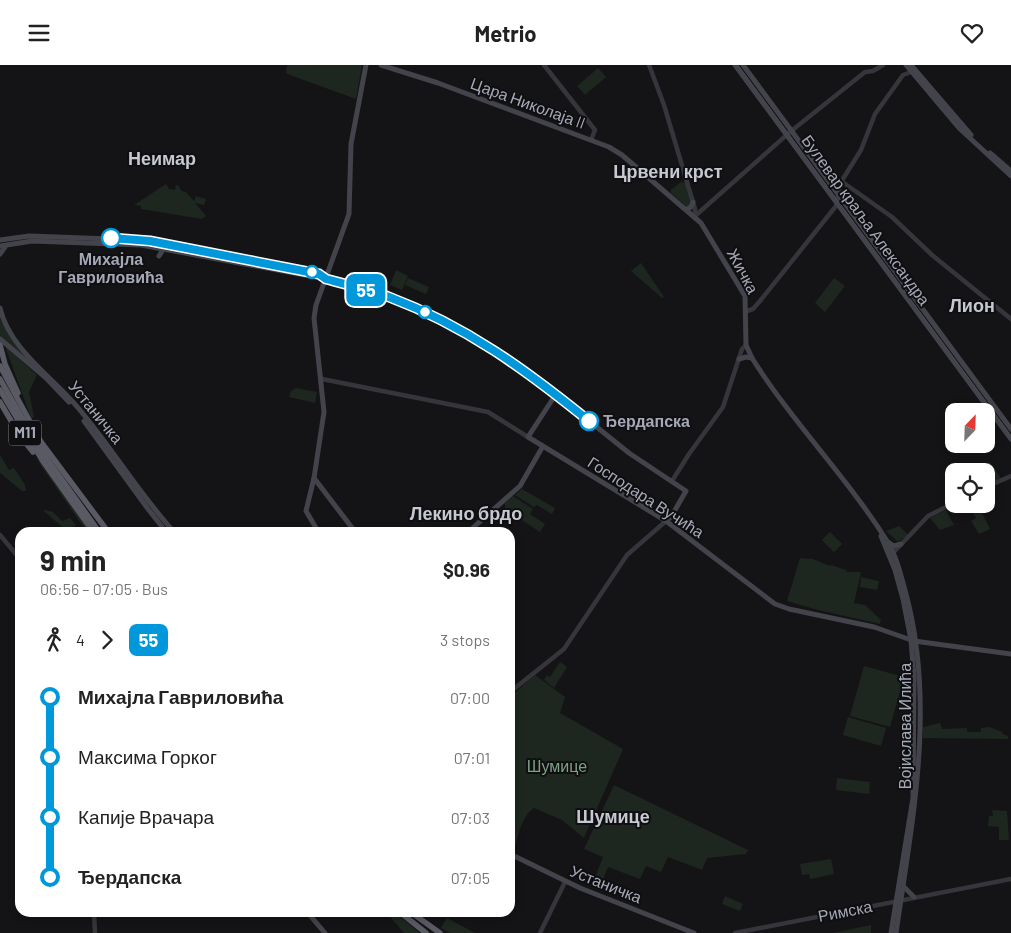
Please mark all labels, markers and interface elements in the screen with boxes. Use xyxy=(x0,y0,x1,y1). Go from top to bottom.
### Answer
icon: menu xyxy=(25,19,53,47)
icon: heart xyxy=(958,19,986,47)
text: Metrio xyxy=(474,20,537,46)
street label: Цара Николаја II xyxy=(468,73,588,132)
street label: Булевар краља Александра xyxy=(798,131,935,309)
district label: Неимар xyxy=(128,147,196,169)
district label: Црвени крст xyxy=(613,160,723,182)
marker: Михајла Гавриловића xyxy=(101,228,121,248)
street label: Жичка xyxy=(724,245,763,297)
place label: Михајла Гавриловића xyxy=(58,249,164,286)
unlabelled marker xyxy=(305,265,319,279)
line badge: 55 xyxy=(344,274,388,306)
text: 55 xyxy=(356,279,376,301)
district label: Лион xyxy=(949,294,995,316)
unlabelled marker xyxy=(418,305,432,319)
street label: Устаничка xyxy=(65,376,128,447)
north arrow xyxy=(945,403,995,453)
map controls xyxy=(945,403,995,513)
marker: Ђердапска xyxy=(579,411,599,431)
place label: Ђердапска xyxy=(603,411,690,430)
road number: M11 xyxy=(9,421,41,445)
street label: Господара Вучића xyxy=(585,452,708,541)
button: locate xyxy=(945,463,995,513)
district label: Лекино брдо xyxy=(410,502,522,524)
text: 9 min xyxy=(40,543,106,577)
text: $0.96 xyxy=(443,558,490,581)
text: 06:56 – 07:05 · Bus xyxy=(40,579,168,598)
icon: walk xyxy=(40,626,68,654)
icon: forward xyxy=(93,626,121,654)
text: 55 xyxy=(139,629,158,651)
text: 4 xyxy=(76,630,85,649)
text: 3 stops xyxy=(440,630,490,649)
street label: Војислава Илића xyxy=(895,663,914,789)
text: Михајла Гавриловића xyxy=(78,685,283,708)
text: 07:00 xyxy=(450,688,490,707)
text: Максима Горког xyxy=(78,745,217,768)
text: 07:01 xyxy=(454,748,490,767)
park label: Шумице xyxy=(527,756,587,775)
text: Капије Врачара xyxy=(78,805,214,828)
district label: Шумице xyxy=(576,805,650,827)
text: 07:03 xyxy=(451,808,490,827)
street label: Устаничка xyxy=(568,861,645,907)
text: Ђердапска xyxy=(78,865,181,888)
text: 07:05 xyxy=(451,868,490,887)
street label: Римска xyxy=(816,896,874,925)

